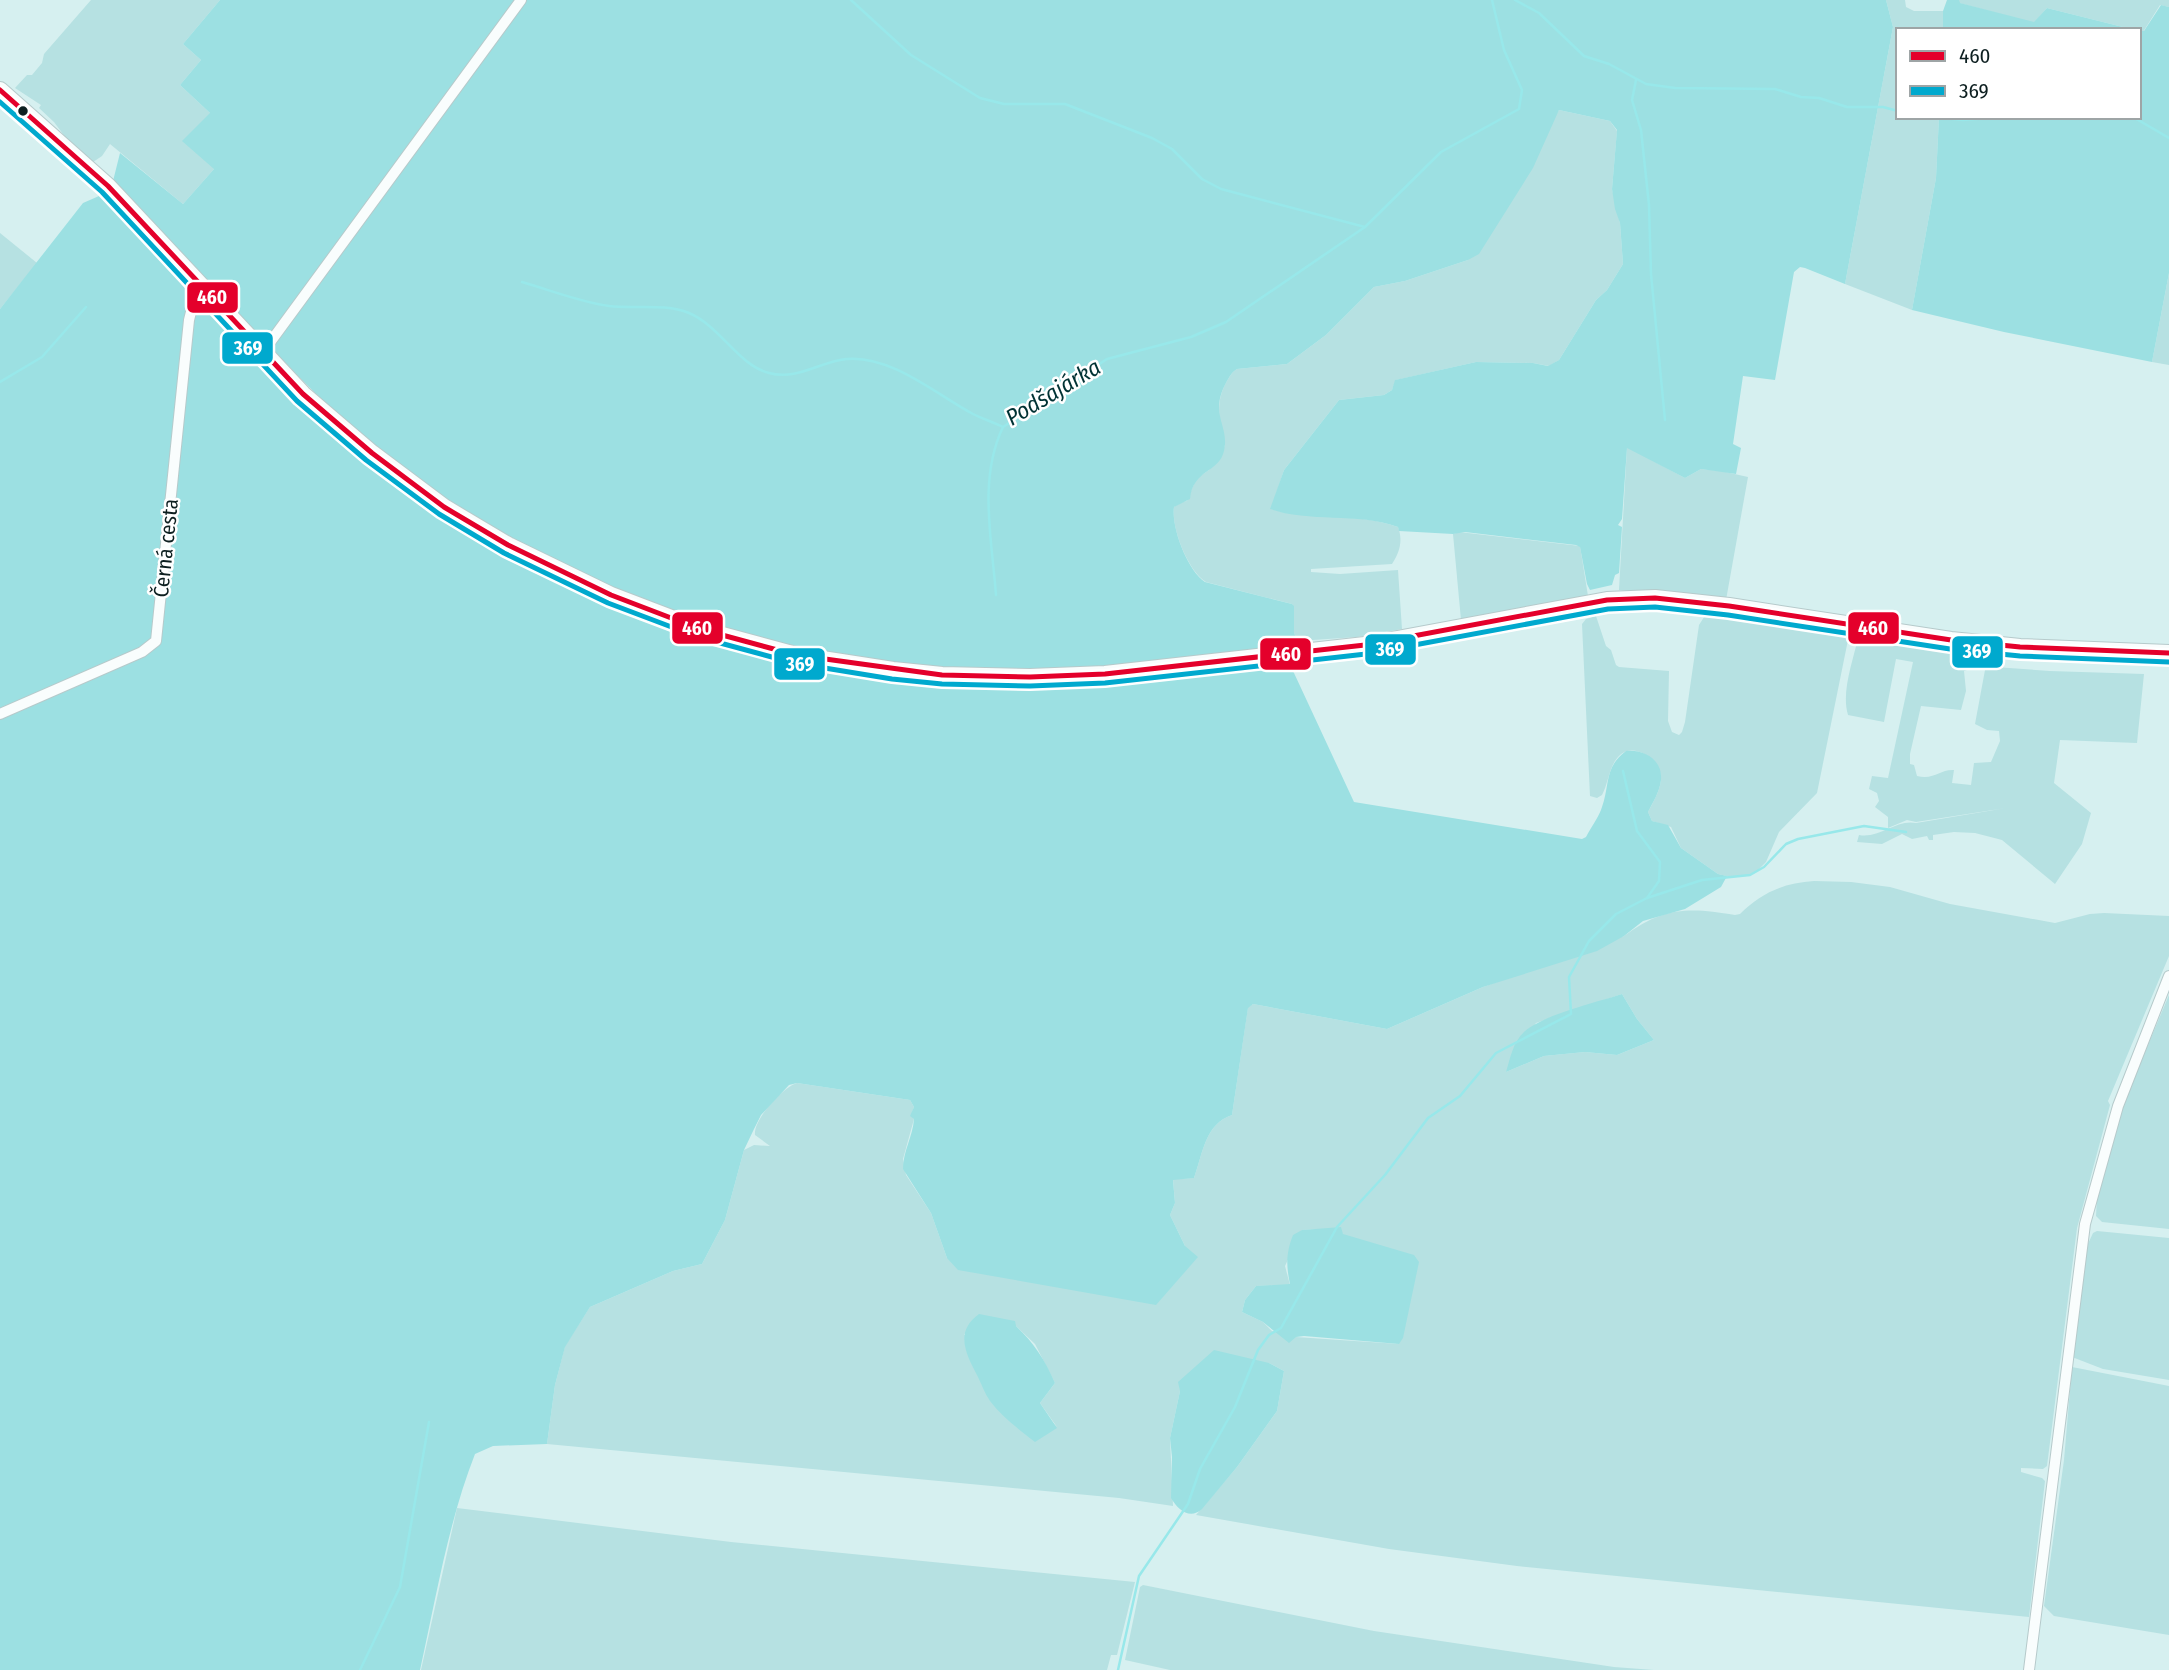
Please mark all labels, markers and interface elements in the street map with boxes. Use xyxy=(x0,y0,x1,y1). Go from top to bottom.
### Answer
legend xyxy=(1896,28,2141,119)
text: 460 xyxy=(1959,43,1991,69)
text: 369 xyxy=(1959,78,1989,104)
unlabelled marker xyxy=(16,104,30,118)
line badge: 460 xyxy=(186,281,239,314)
text: 460 xyxy=(197,286,227,309)
line badge: 369 xyxy=(221,331,274,365)
text: 369 xyxy=(233,337,262,360)
water label: Podšajárka xyxy=(1000,353,1106,431)
street label: Černá cesta xyxy=(148,497,184,599)
line badge: 460 xyxy=(671,611,724,645)
line badge: 460 xyxy=(1847,611,1900,645)
text: 460 xyxy=(682,617,712,640)
text: 460 xyxy=(1858,617,1888,640)
line badge: 369 xyxy=(1364,633,1417,666)
line badge: 369 xyxy=(1951,635,2004,669)
line badge: 460 xyxy=(1259,637,1312,671)
text: 369 xyxy=(1375,638,1404,661)
text: 369 xyxy=(1962,640,1991,663)
text: 460 xyxy=(1271,643,1301,666)
line badge: 369 xyxy=(773,647,826,681)
text: 369 xyxy=(785,653,814,676)

